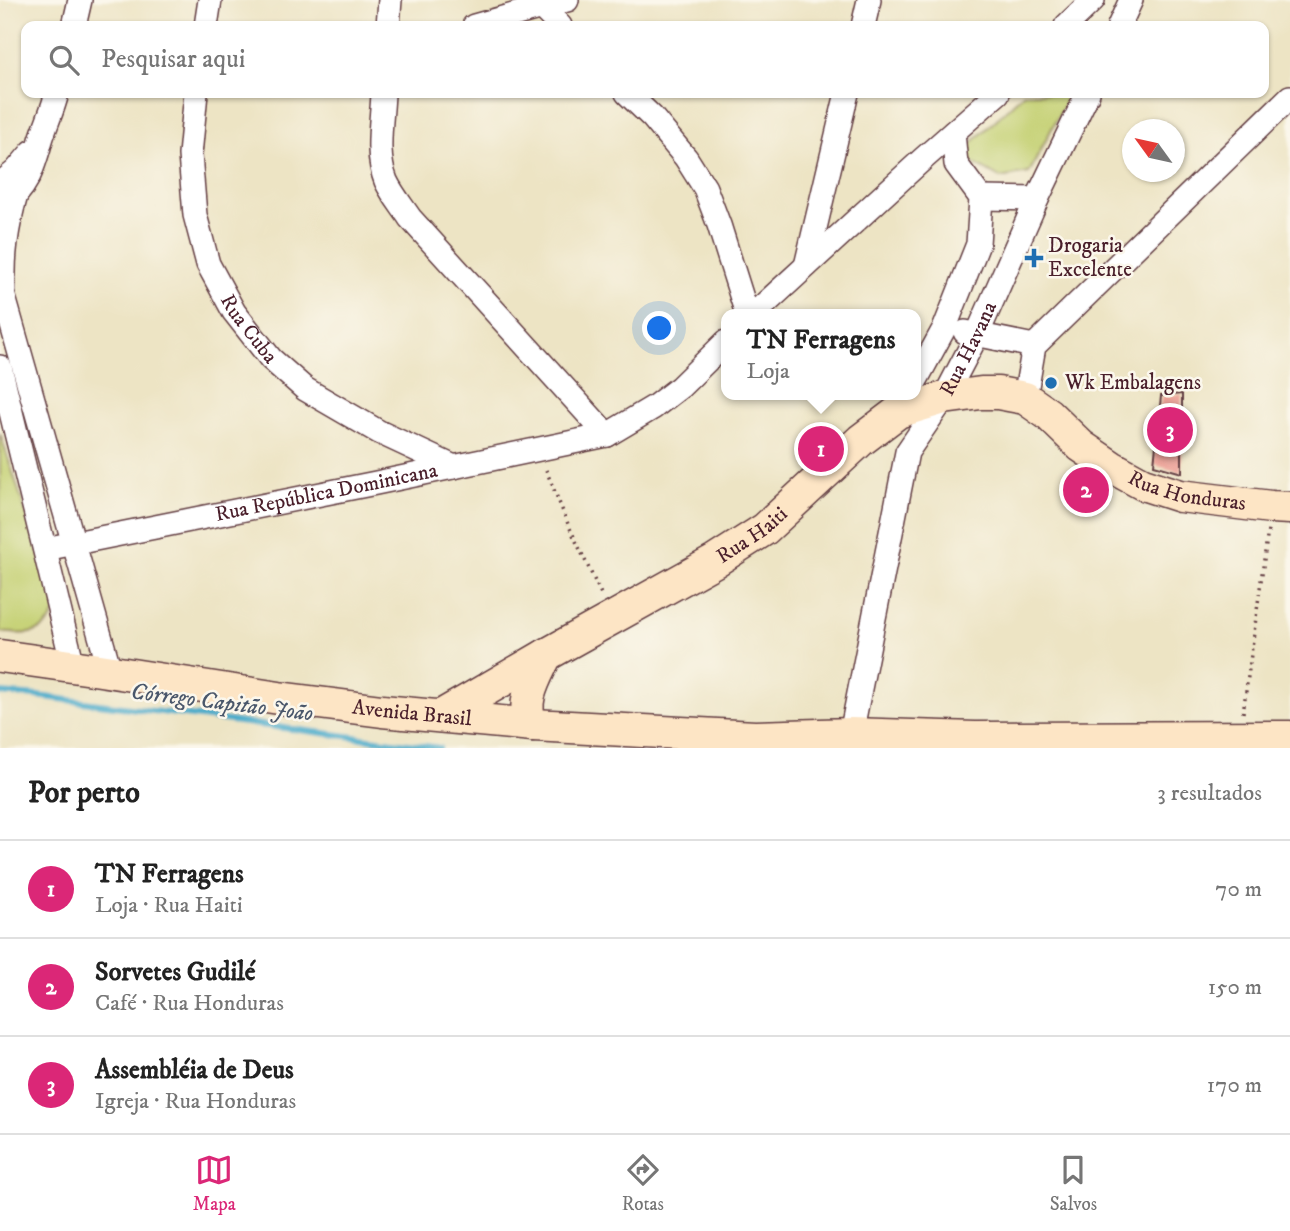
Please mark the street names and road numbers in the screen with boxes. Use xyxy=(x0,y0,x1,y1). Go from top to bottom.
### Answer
street label: Rua Cuba xyxy=(214,290,283,369)
street label: Rua Havana xyxy=(934,298,1003,401)
street label: Rua República Dominicana xyxy=(213,458,440,528)
street label: Rua Honduras xyxy=(1123,465,1247,517)
street label: Rua Haiti xyxy=(712,501,793,570)
street label: Avenida Brasil xyxy=(351,694,473,732)

